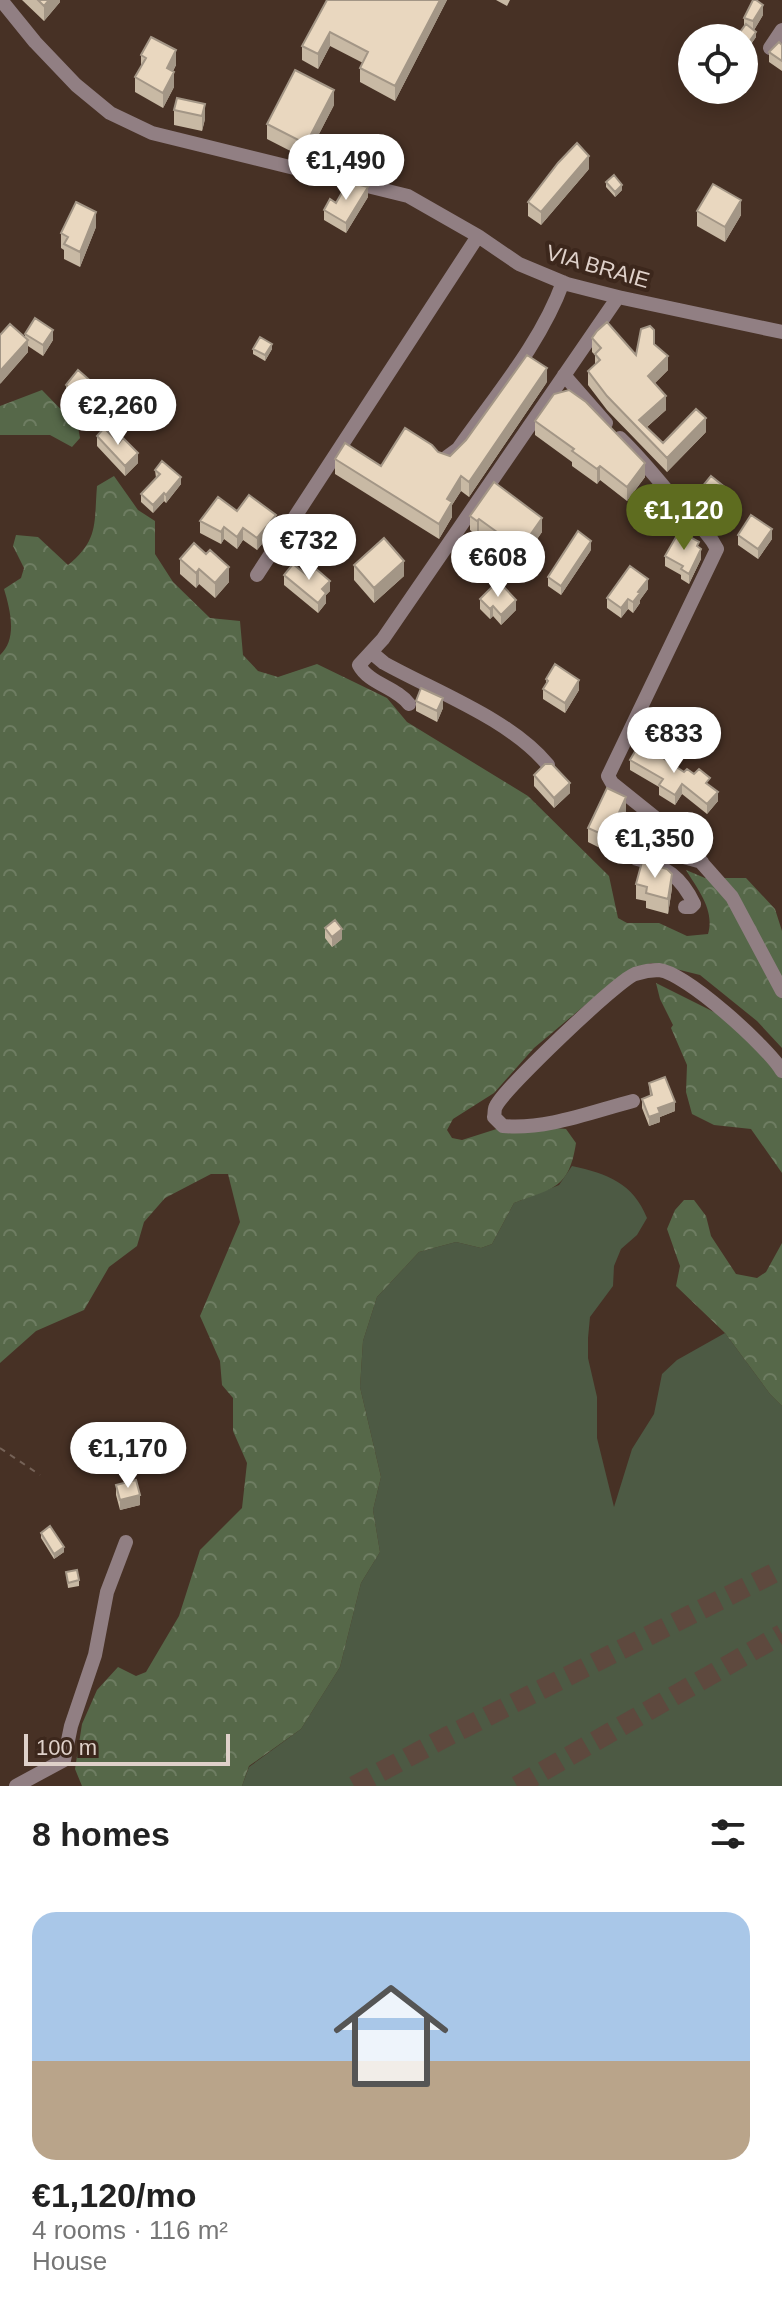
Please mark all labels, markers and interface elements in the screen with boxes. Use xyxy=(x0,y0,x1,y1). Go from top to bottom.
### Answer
map controls xyxy=(678,24,758,104)
button: locate xyxy=(678,24,758,104)
pin: €1,490 xyxy=(281,134,411,202)
text: €1,490 xyxy=(306,145,386,175)
street label: VIA BRAIE xyxy=(543,240,652,293)
pin: €2,260 xyxy=(53,379,183,447)
text: €2,260 xyxy=(78,390,158,420)
pin: €1,120 xyxy=(619,484,749,552)
text: €1,120 xyxy=(644,495,724,525)
pin: €732 xyxy=(262,514,356,582)
text: €732 xyxy=(280,525,338,555)
pin: €608 xyxy=(451,531,545,599)
text: €608 xyxy=(469,542,527,572)
pin: €833 xyxy=(627,707,721,775)
text: €833 xyxy=(645,718,703,748)
pin: €1,350 xyxy=(590,812,720,880)
text: €1,350 xyxy=(615,823,695,853)
pin: €1,170 xyxy=(63,1422,193,1490)
text: €1,170 xyxy=(88,1433,168,1463)
scale bar xyxy=(24,1730,230,1766)
text: 100 m xyxy=(36,1735,97,1760)
icon: filters xyxy=(706,1812,750,1856)
text: 8 homes xyxy=(32,1815,170,1853)
icon: home xyxy=(319,1964,463,2108)
text: €1,120/mo xyxy=(32,2176,196,2214)
text: 4 rooms · 116 m² xyxy=(32,2215,228,2245)
text: House xyxy=(32,2246,107,2276)

